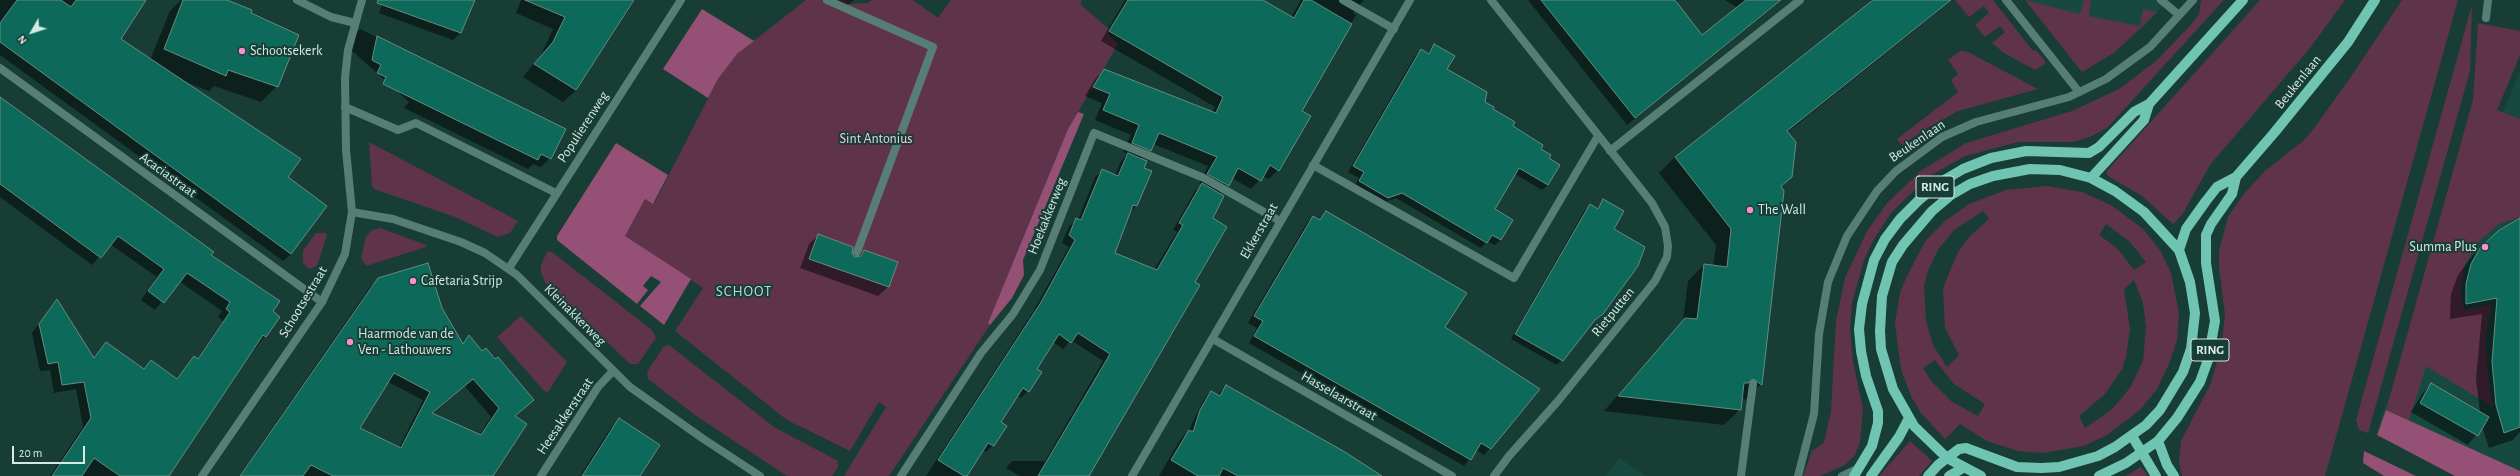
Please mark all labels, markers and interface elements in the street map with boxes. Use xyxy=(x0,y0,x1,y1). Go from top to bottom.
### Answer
north arrow xyxy=(12,12,52,52)
text: N xyxy=(16,33,29,46)
place label: Schootsekerk xyxy=(250,43,322,59)
marker: Schootsekerk xyxy=(237,46,247,56)
street label: Beukenlaan xyxy=(2271,52,2325,112)
street label: Populierenweg xyxy=(554,88,612,166)
street label: Beukenlaan xyxy=(1886,116,1948,166)
park label: Sint Antonius xyxy=(839,131,913,147)
street label: Acaciastraat xyxy=(136,149,200,201)
street label: Hoekakkerweg xyxy=(1024,175,1070,257)
road number: RING xyxy=(1916,176,1954,198)
street label: Ekkerstraat xyxy=(1236,200,1282,262)
place label: The Wall xyxy=(1758,202,1806,218)
marker: The Wall xyxy=(1745,205,1755,215)
place label: Summa Plus xyxy=(2409,239,2477,255)
marker: Summa Plus xyxy=(2480,242,2490,252)
street label: Schootsestraat xyxy=(275,263,331,341)
place label: Cafetaria Strijp xyxy=(421,273,502,289)
marker: Cafetaria Strijp xyxy=(408,276,418,286)
street label: Kleinakkerweg xyxy=(541,281,609,349)
district label: SCHOOT xyxy=(716,282,772,300)
street label: Rietputten xyxy=(1588,284,1638,340)
place label: Haarmode van de Ven - Lathouwers xyxy=(358,326,454,358)
marker: Haarmode van de Ven - Lathouwers xyxy=(345,337,355,347)
road number: RING xyxy=(2191,339,2229,361)
street label: Hasselaarstraat xyxy=(1298,368,1380,424)
street label: Heesakkerstraat xyxy=(533,374,597,458)
scale bar xyxy=(14,438,87,464)
text: 20 m xyxy=(19,447,42,459)

